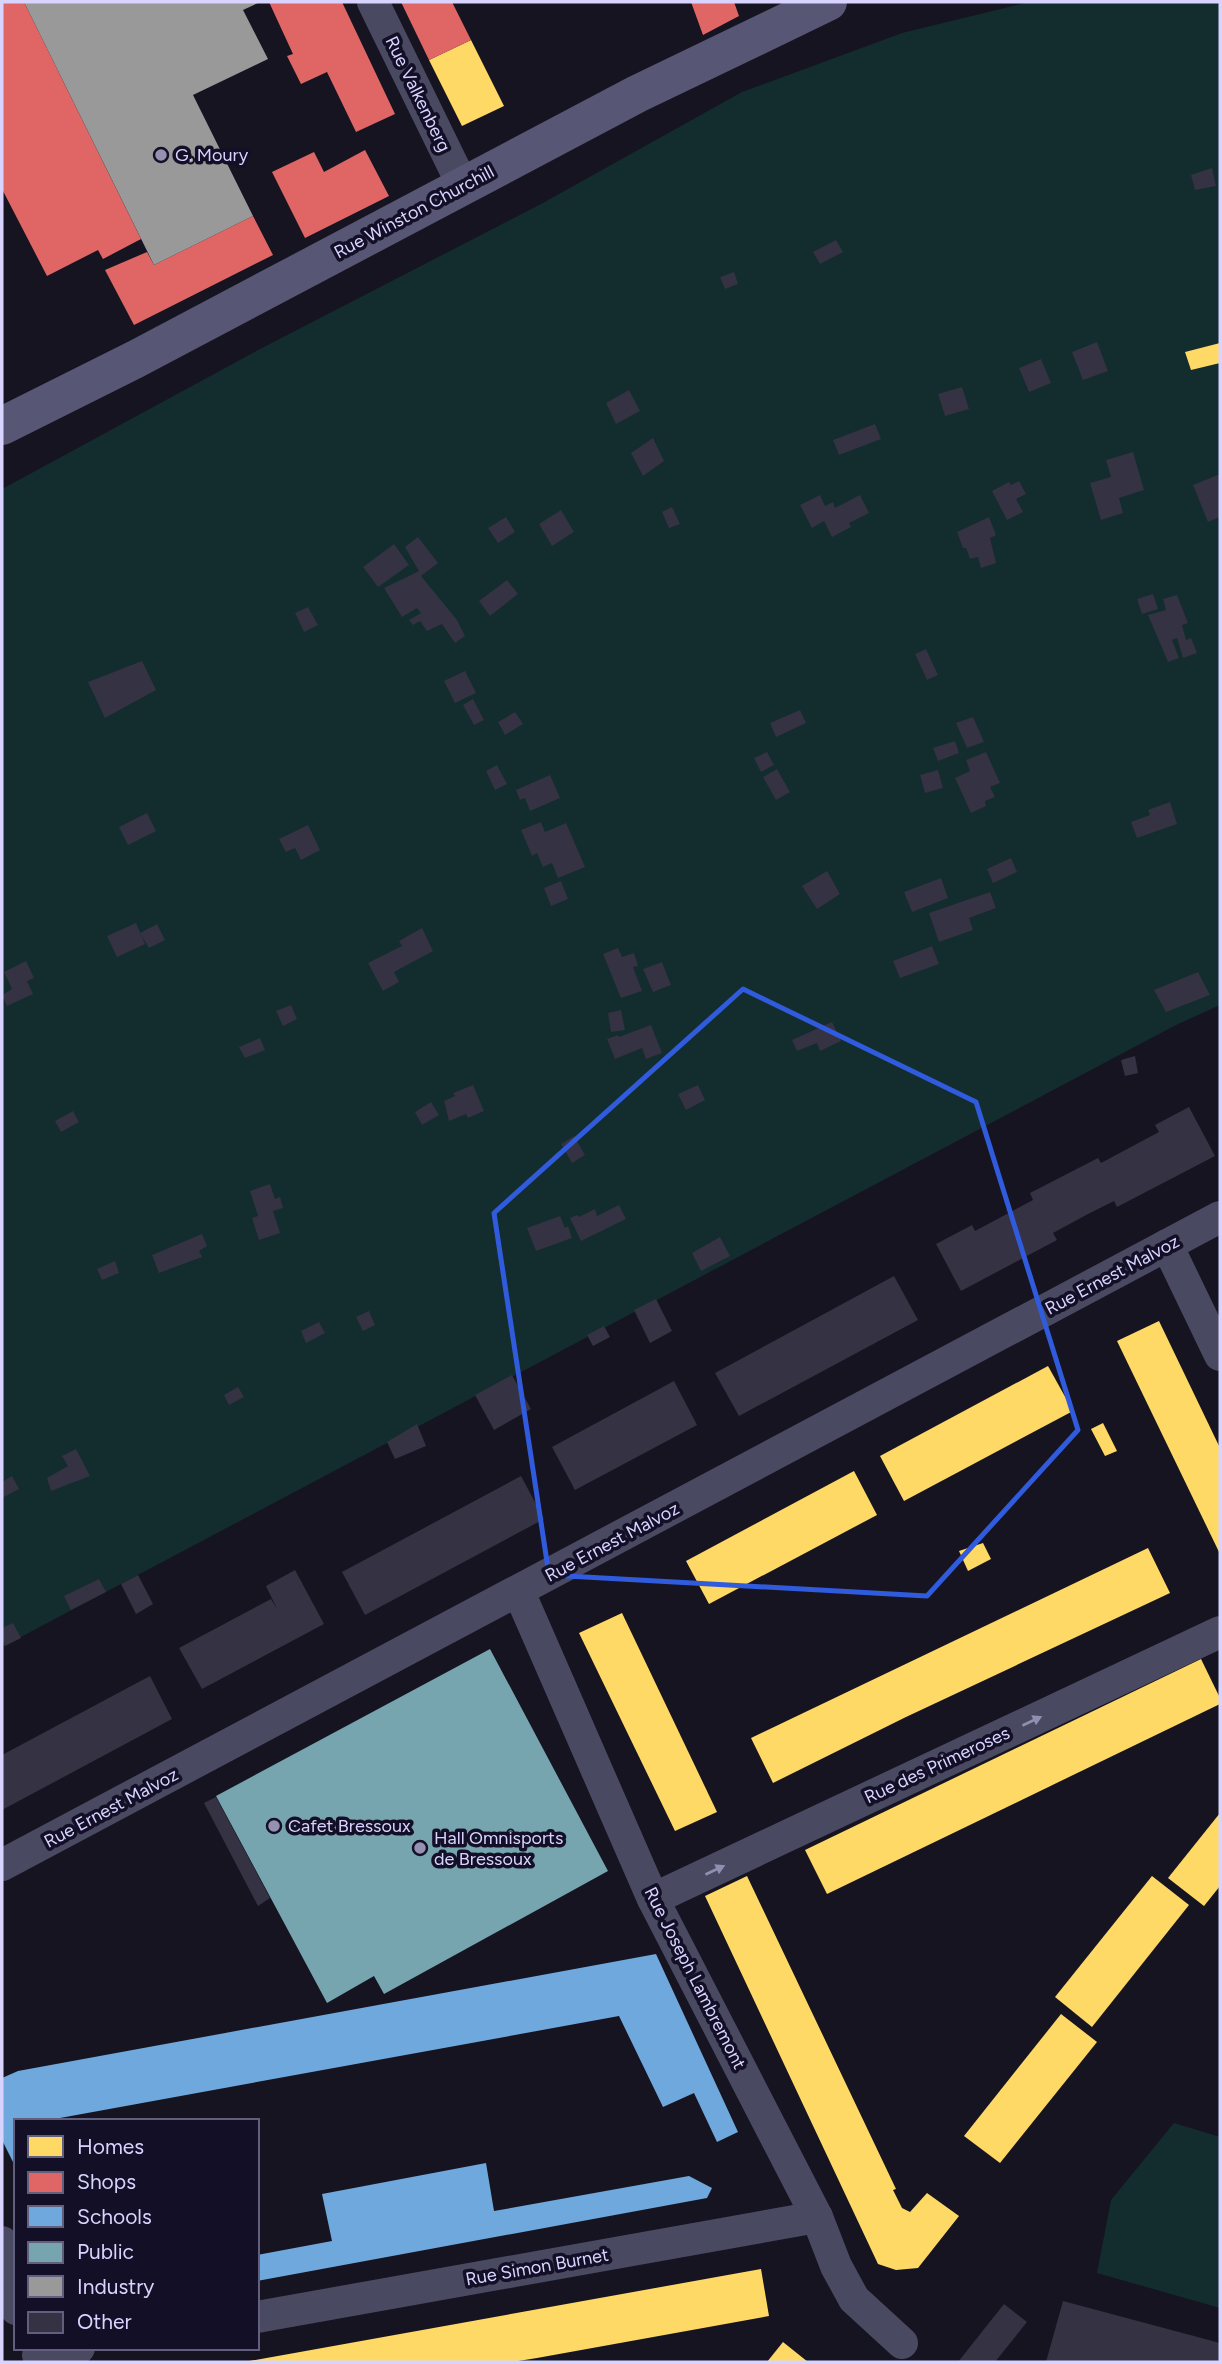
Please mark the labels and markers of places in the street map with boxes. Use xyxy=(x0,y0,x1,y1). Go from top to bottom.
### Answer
place label: G. Moury xyxy=(175,144,249,166)
marker: G. Moury xyxy=(153,147,169,163)
place label: Cafet Bressoux xyxy=(288,1815,411,1837)
marker: Cafet Bressoux xyxy=(266,1818,282,1834)
place label: Hall Omnisports de Bressoux xyxy=(434,1827,563,1870)
marker: Hall Omnisports de Bressoux xyxy=(412,1840,428,1856)

